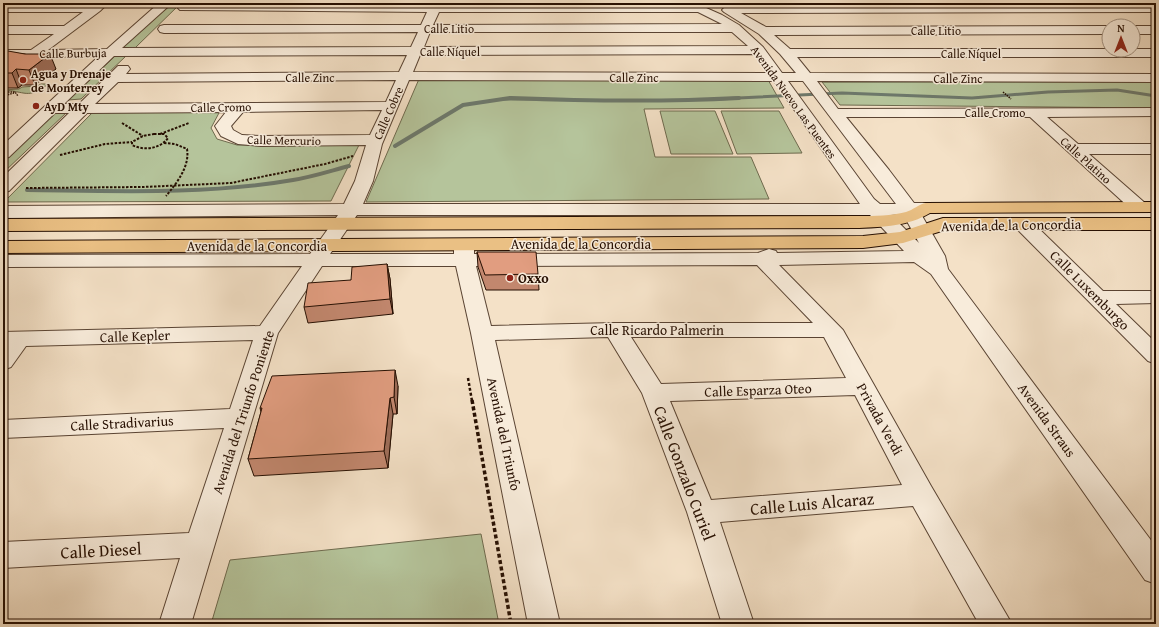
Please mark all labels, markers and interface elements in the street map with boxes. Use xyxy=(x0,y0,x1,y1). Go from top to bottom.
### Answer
north arrow xyxy=(1101,18,1141,58)
street label: Calle Litio xyxy=(424,20,474,37)
text: N xyxy=(1117,20,1125,36)
street label: Calle Litio xyxy=(911,22,961,39)
street label: Avenida Nuevo Las Puentes xyxy=(747,42,841,162)
street label: Calle Níquel xyxy=(420,43,481,60)
street label: Calle Burbuja xyxy=(39,44,107,62)
street label: Calle Níquel xyxy=(941,45,1002,62)
place label: Agua y Drenaje de Monterrey xyxy=(31,65,111,96)
street label: Calle Zinc xyxy=(286,69,335,86)
street label: Calle Zinc xyxy=(610,69,659,86)
street label: Calle Zinc xyxy=(934,70,983,87)
marker: Agua y Drenaje de Monterrey xyxy=(18,75,28,85)
street label: Calle Cobre xyxy=(369,83,407,142)
place label: AyD Mty xyxy=(44,98,90,115)
street label: Calle Cromo xyxy=(191,98,251,116)
marker: AyD Mty xyxy=(31,101,41,111)
street label: Calle Cromo xyxy=(965,104,1025,121)
street label: Calle Mercurio xyxy=(247,131,321,149)
street label: Calle Platino xyxy=(1057,133,1115,187)
street label: Avenida de la Concordia xyxy=(941,214,1082,236)
street label: Avenida de la Concordia xyxy=(511,234,652,254)
street label: Avenida de la Concordia xyxy=(187,236,328,256)
street label: Calle Luxemburgo xyxy=(1046,246,1134,334)
place label: Oxxo xyxy=(518,268,549,288)
marker: Oxxo xyxy=(505,273,515,283)
street label: Calle Ricardo Palmerin xyxy=(590,320,724,340)
street label: Calle Kepler xyxy=(99,325,171,347)
street label: Avenida del Triunfo Poniente xyxy=(207,327,279,496)
street label: Avenida del Triunfo xyxy=(482,375,526,493)
street label: Calle Esparza Oteo xyxy=(704,378,812,402)
street label: Privada Verdi xyxy=(852,379,908,459)
street label: Avenida Straus xyxy=(1013,379,1081,461)
street label: Calle Gonzalo Curiel xyxy=(648,402,722,544)
street label: Calle Stradivarius xyxy=(70,410,174,436)
street label: Calle Luis Alcaraz xyxy=(749,485,876,521)
street label: Calle Diesel xyxy=(60,535,142,565)

